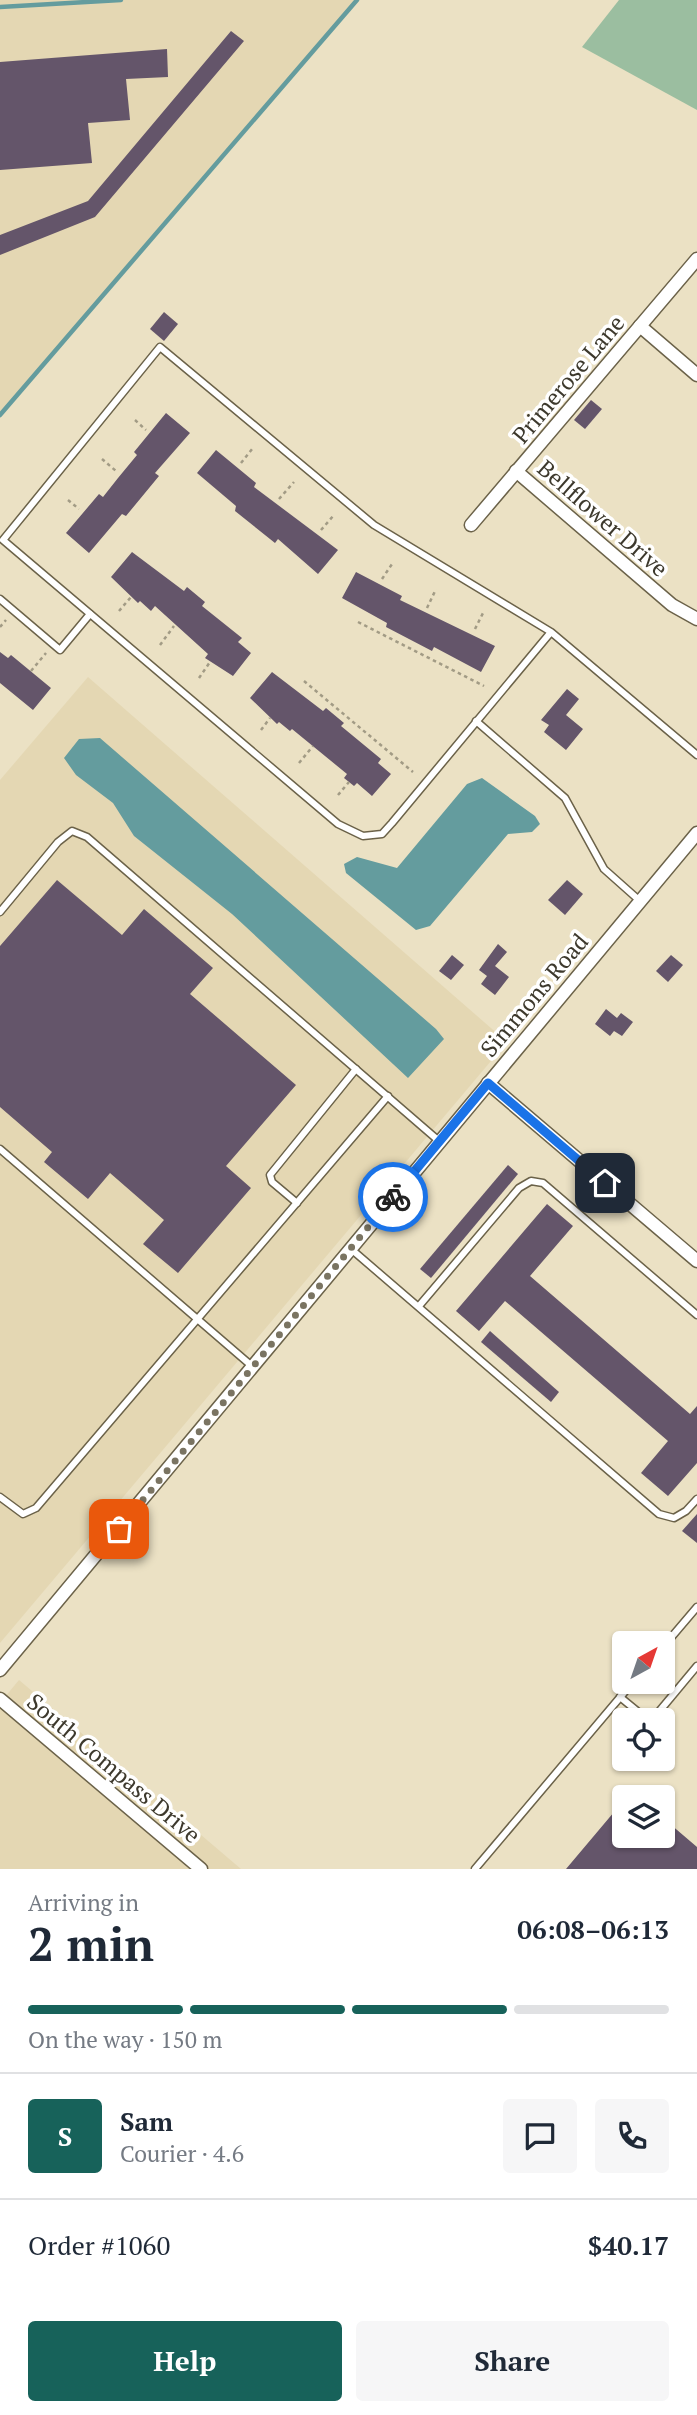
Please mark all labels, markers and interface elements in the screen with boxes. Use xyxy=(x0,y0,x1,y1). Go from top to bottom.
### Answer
street label: Primerose Lane xyxy=(505,308,631,450)
street label: Bellflower Drive xyxy=(531,453,675,583)
street label: Simmons Road xyxy=(473,927,595,1063)
pin xyxy=(575,1153,635,1213)
courier xyxy=(358,1162,428,1232)
icon: home xyxy=(586,1164,624,1202)
icon: bike xyxy=(374,1178,412,1216)
pin xyxy=(89,1499,149,1559)
icon: bag xyxy=(100,1510,138,1548)
north arrow xyxy=(612,1631,676,1694)
map controls xyxy=(612,1631,675,1848)
street label: South Compass Drive xyxy=(21,1686,207,1850)
button: locate xyxy=(612,1708,675,1771)
button: layers xyxy=(612,1785,675,1848)
text: Arriving in xyxy=(28,1887,139,1918)
text: 06:08–06:13 xyxy=(517,1912,669,1946)
text: 2 min xyxy=(28,1913,154,1974)
text: On the way · 150 m xyxy=(28,2024,222,2055)
button: chat xyxy=(503,2099,577,2173)
button: phone xyxy=(595,2099,669,2173)
text: Sam xyxy=(120,2104,173,2138)
text: S xyxy=(58,2119,72,2153)
text: Courier · 4.6 xyxy=(120,2138,244,2169)
text: Order #1060 xyxy=(28,2228,170,2262)
text: $40.17 xyxy=(588,2228,669,2262)
button: Help xyxy=(28,2321,342,2401)
button: Share xyxy=(356,2321,669,2401)

